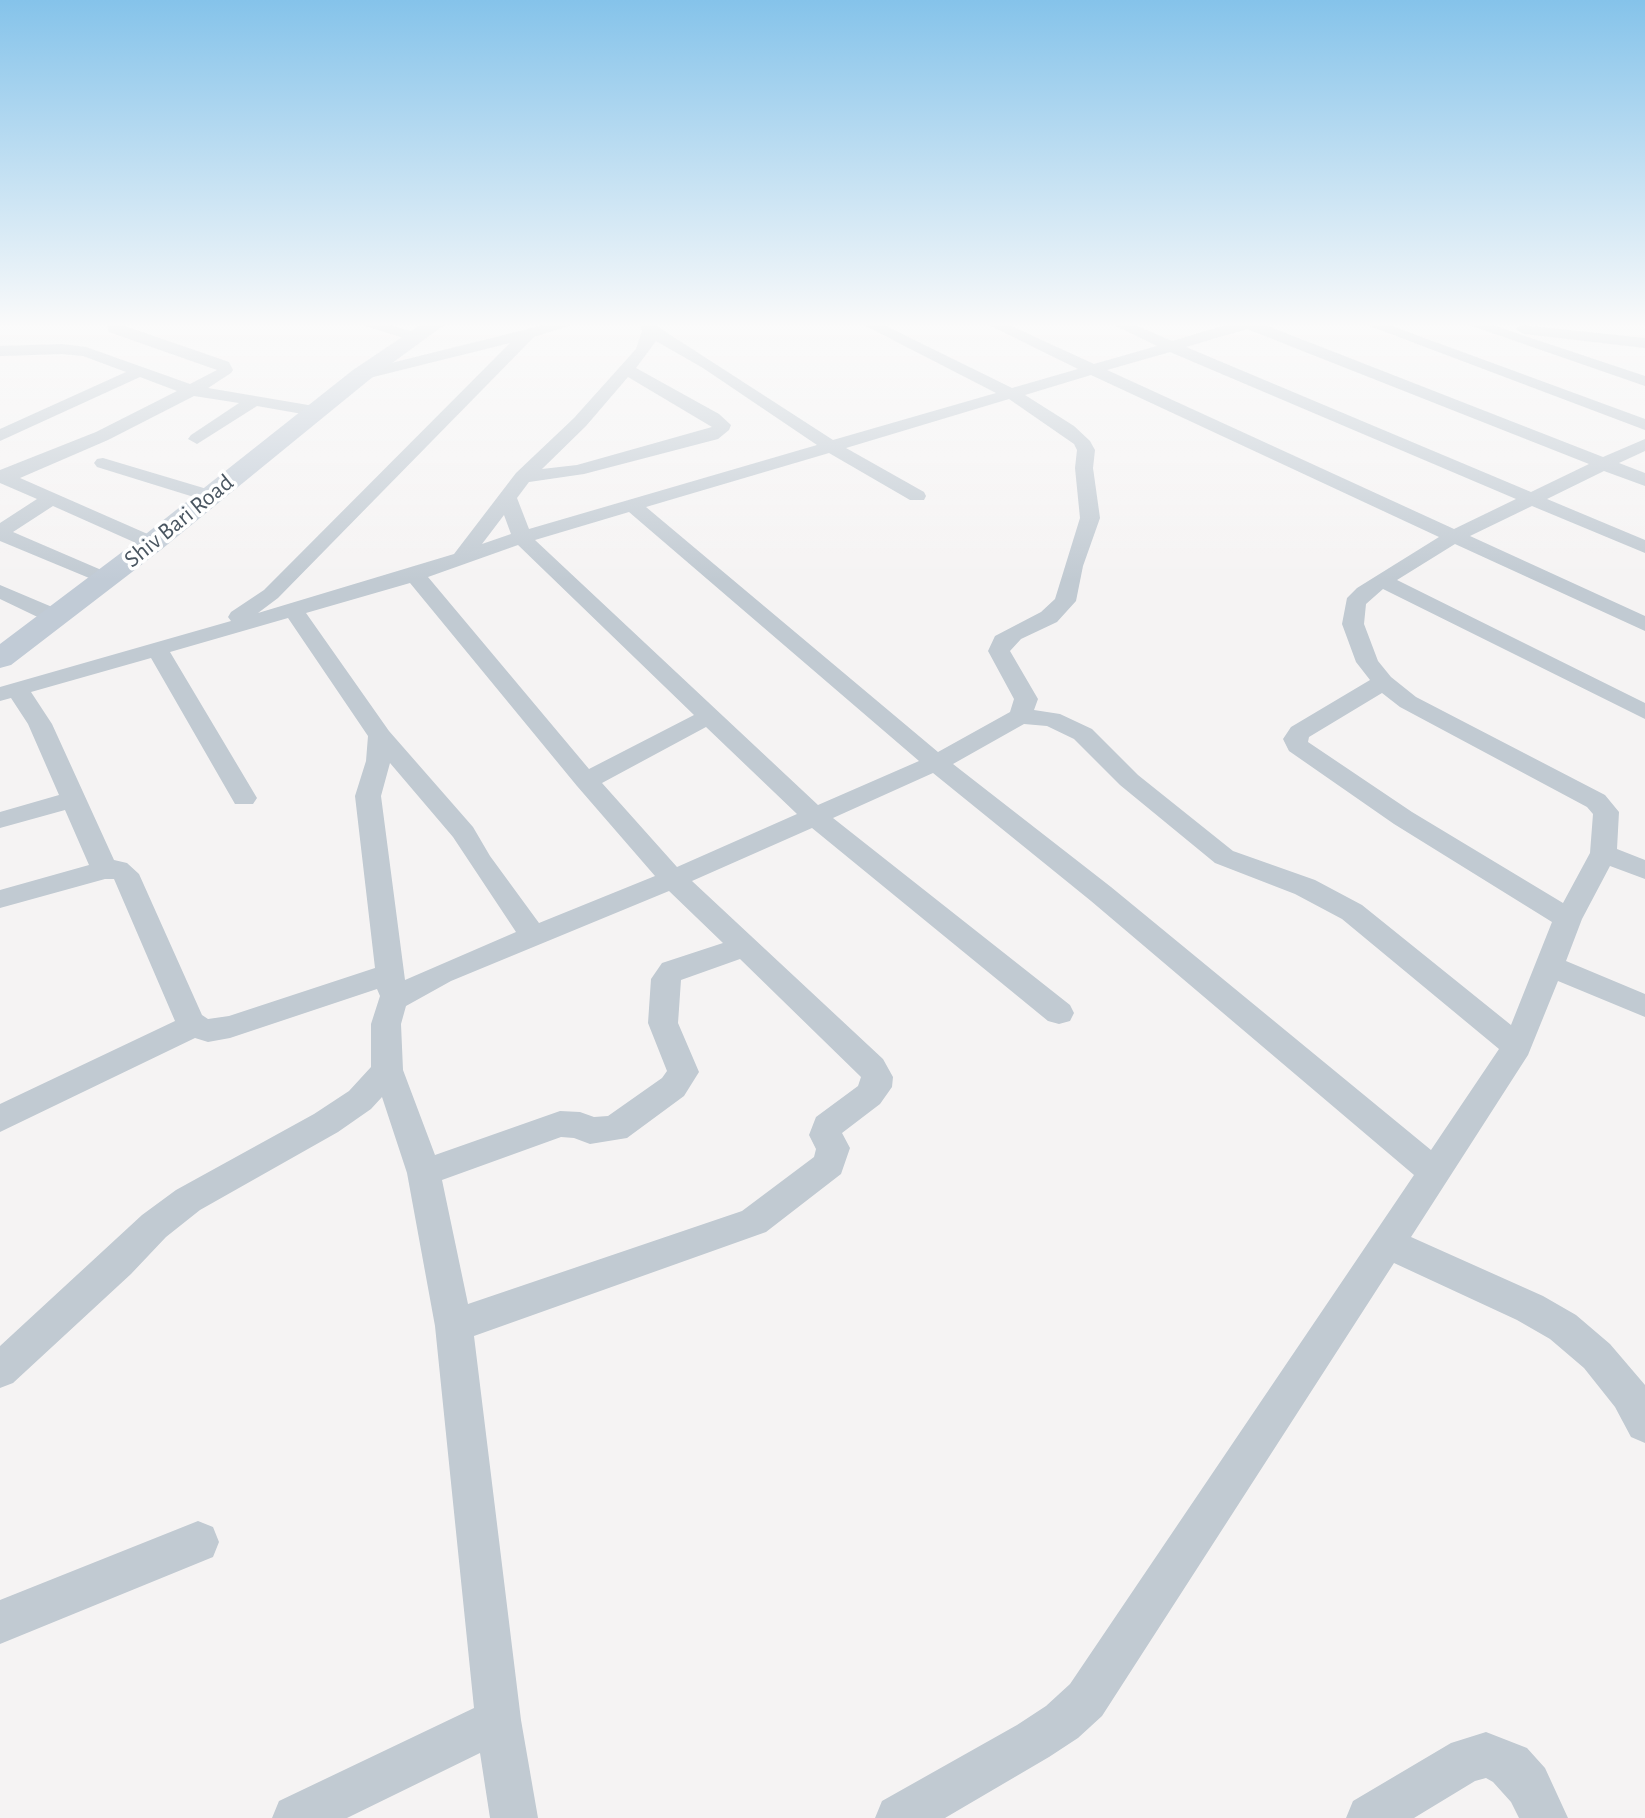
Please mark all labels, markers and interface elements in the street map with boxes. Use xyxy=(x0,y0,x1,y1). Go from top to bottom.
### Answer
street label: Shiv Bari Road xyxy=(118,468,240,574)

